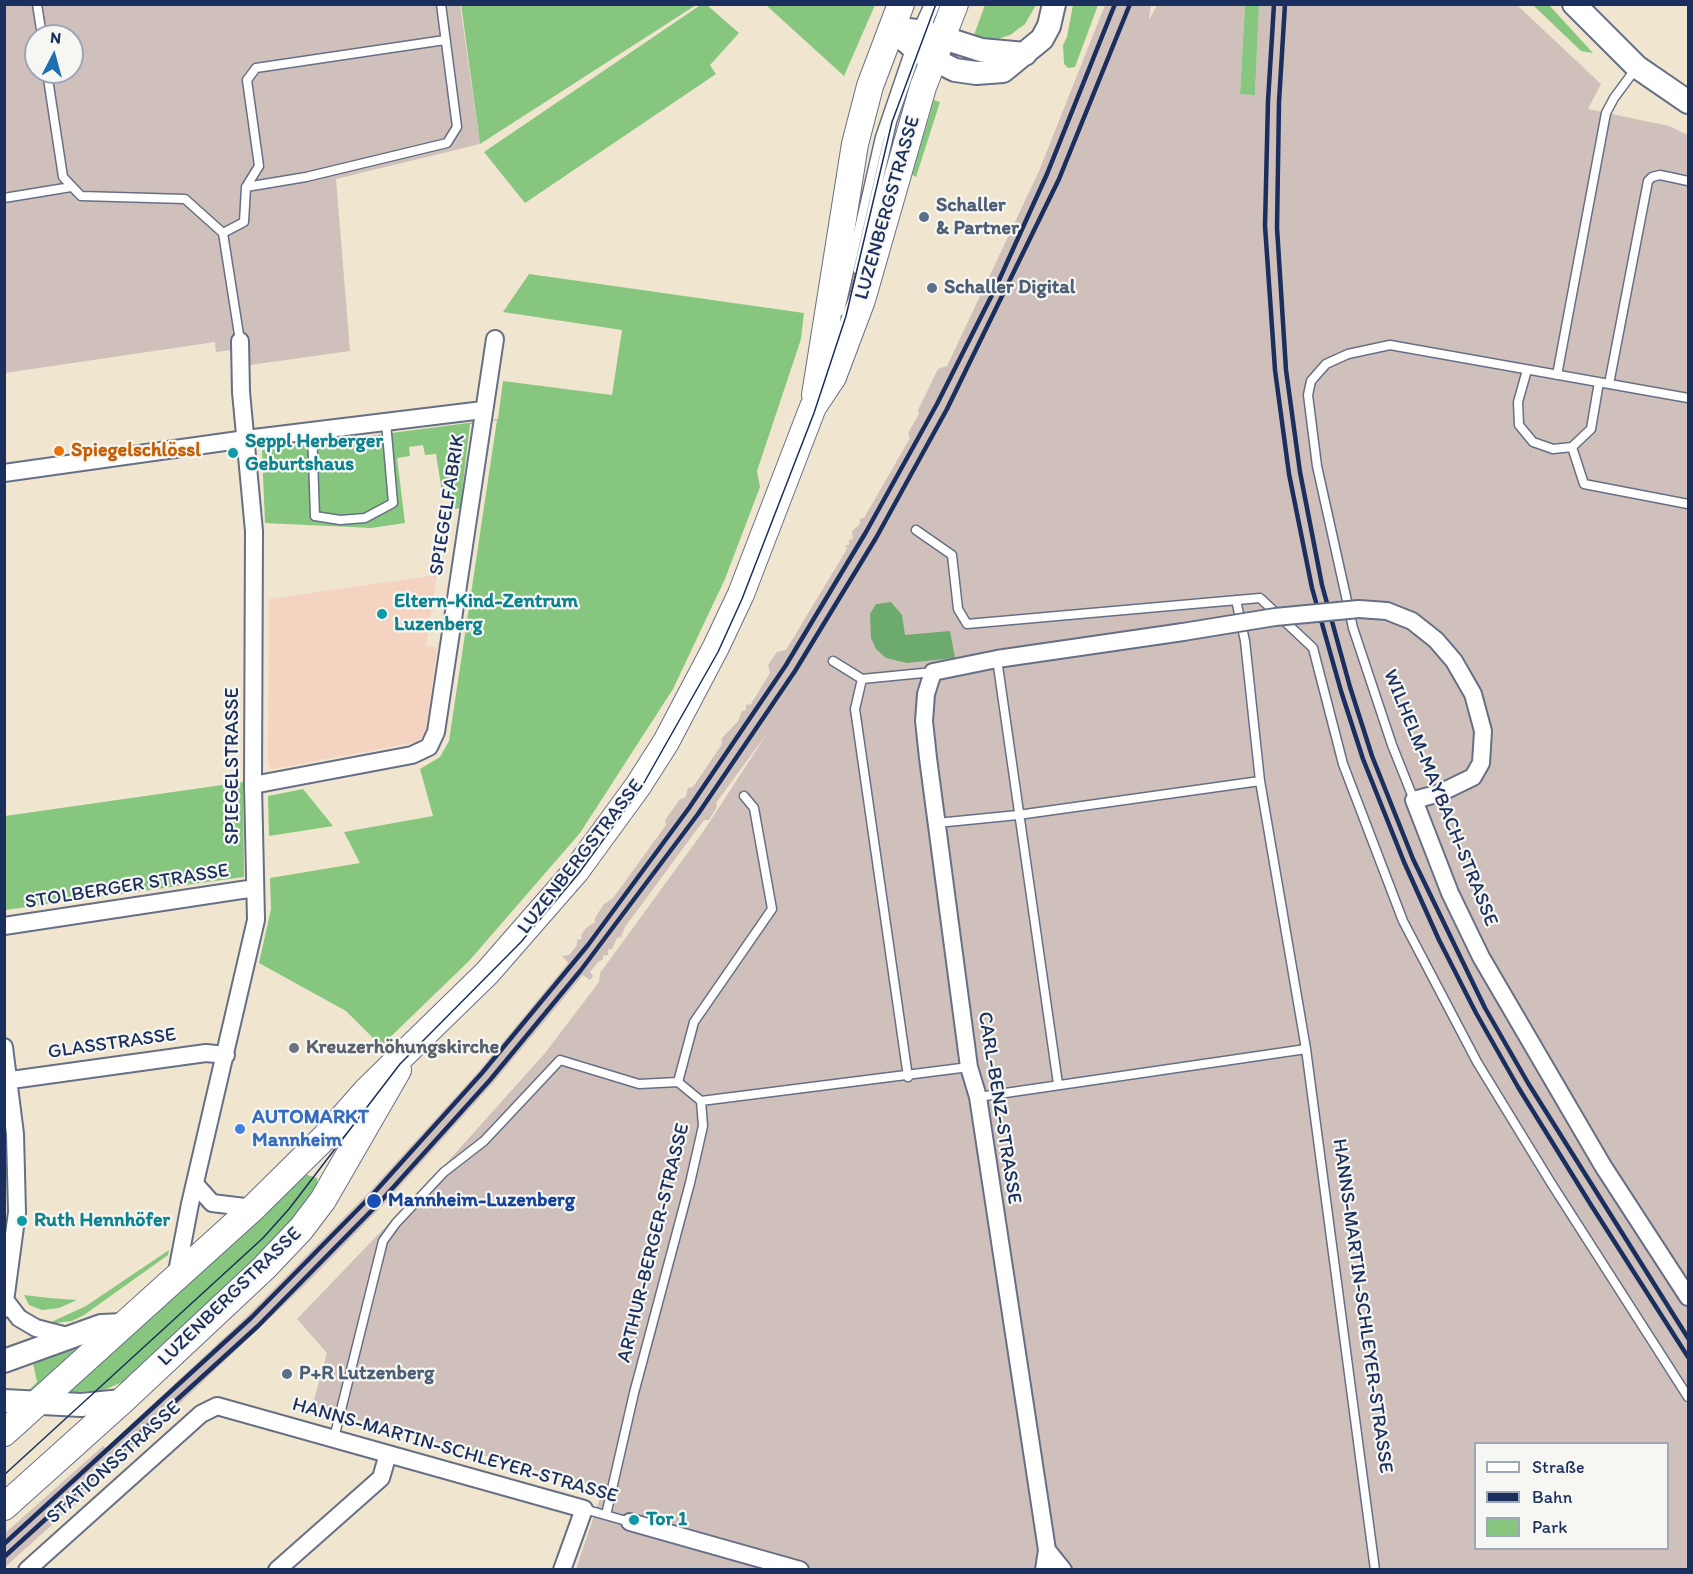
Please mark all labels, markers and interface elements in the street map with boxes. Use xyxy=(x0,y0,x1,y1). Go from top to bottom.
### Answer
north arrow xyxy=(24,24,84,84)
text: N xyxy=(49,28,62,48)
street label: LUZENBERGSTRASSE xyxy=(850,113,926,303)
place label: Schaller & Partner xyxy=(936,194,1019,241)
marker: Schaller & Partner xyxy=(917,210,931,224)
place label: Schaller Digital xyxy=(944,276,1075,300)
marker: Schaller Digital xyxy=(925,281,939,295)
place label: Seppl Herberger Geburtshaus xyxy=(245,430,383,477)
street label: SPIEGELFABRIK xyxy=(425,433,471,577)
place label: Spiegelschlössl xyxy=(71,439,201,463)
marker: Spiegelschlössl xyxy=(52,444,66,458)
marker: Seppl Herberger Geburtshaus xyxy=(226,446,240,460)
place label: Eltern-Kind-Zentrum Luzenberg xyxy=(394,590,578,637)
marker: Eltern-Kind-Zentrum Luzenberg xyxy=(375,607,389,621)
street label: WILHELM-MAYBACH-STRASSE xyxy=(1377,666,1503,930)
street label: SPIEGELSTRASSE xyxy=(221,687,245,845)
street label: LUZENBERGSTRASSE xyxy=(513,775,649,939)
street label: STOLBERGER STRASSE xyxy=(23,859,231,915)
street label: CARL-BENZ-STRASSE xyxy=(972,1010,1026,1206)
street label: GLASSTRASSE xyxy=(46,1023,178,1065)
place label: Kreuzerhöhungskirche xyxy=(306,1036,499,1060)
marker: Kreuzerhöhungskirche xyxy=(287,1041,301,1055)
place label: AUTOMARKT Mannheim xyxy=(252,1106,369,1153)
street label: ARTHUR-BERGER-STRASSE xyxy=(613,1121,695,1365)
marker: AUTOMARKT Mannheim xyxy=(233,1122,247,1136)
street label: HANNS-MARTIN-SCHLEYER-STRASSE xyxy=(1327,1137,1397,1475)
place label: Mannheim-Luzenberg xyxy=(388,1189,575,1213)
marker: Mannheim-Luzenberg xyxy=(365,1192,383,1210)
place label: Ruth Hennhöfer xyxy=(34,1209,170,1233)
marker: Ruth Hennhöfer xyxy=(15,1214,29,1228)
street label: LUZENBERGSTRASSE xyxy=(153,1222,307,1372)
place label: P+R Lutzenberg xyxy=(299,1362,434,1386)
marker: P+R Lutzenberg xyxy=(280,1367,294,1381)
street label: HANNS-MARTIN-SCHLEYER-STRASSE xyxy=(289,1393,621,1509)
street label: STATIONSSTRASSE xyxy=(42,1396,186,1530)
legend xyxy=(1474,1442,1669,1550)
text: Straße xyxy=(1532,1456,1585,1478)
text: Bahn xyxy=(1532,1486,1572,1508)
place label: Tor 1 xyxy=(646,1508,687,1532)
marker: Tor 1 xyxy=(627,1513,641,1527)
text: Park xyxy=(1532,1516,1567,1538)

